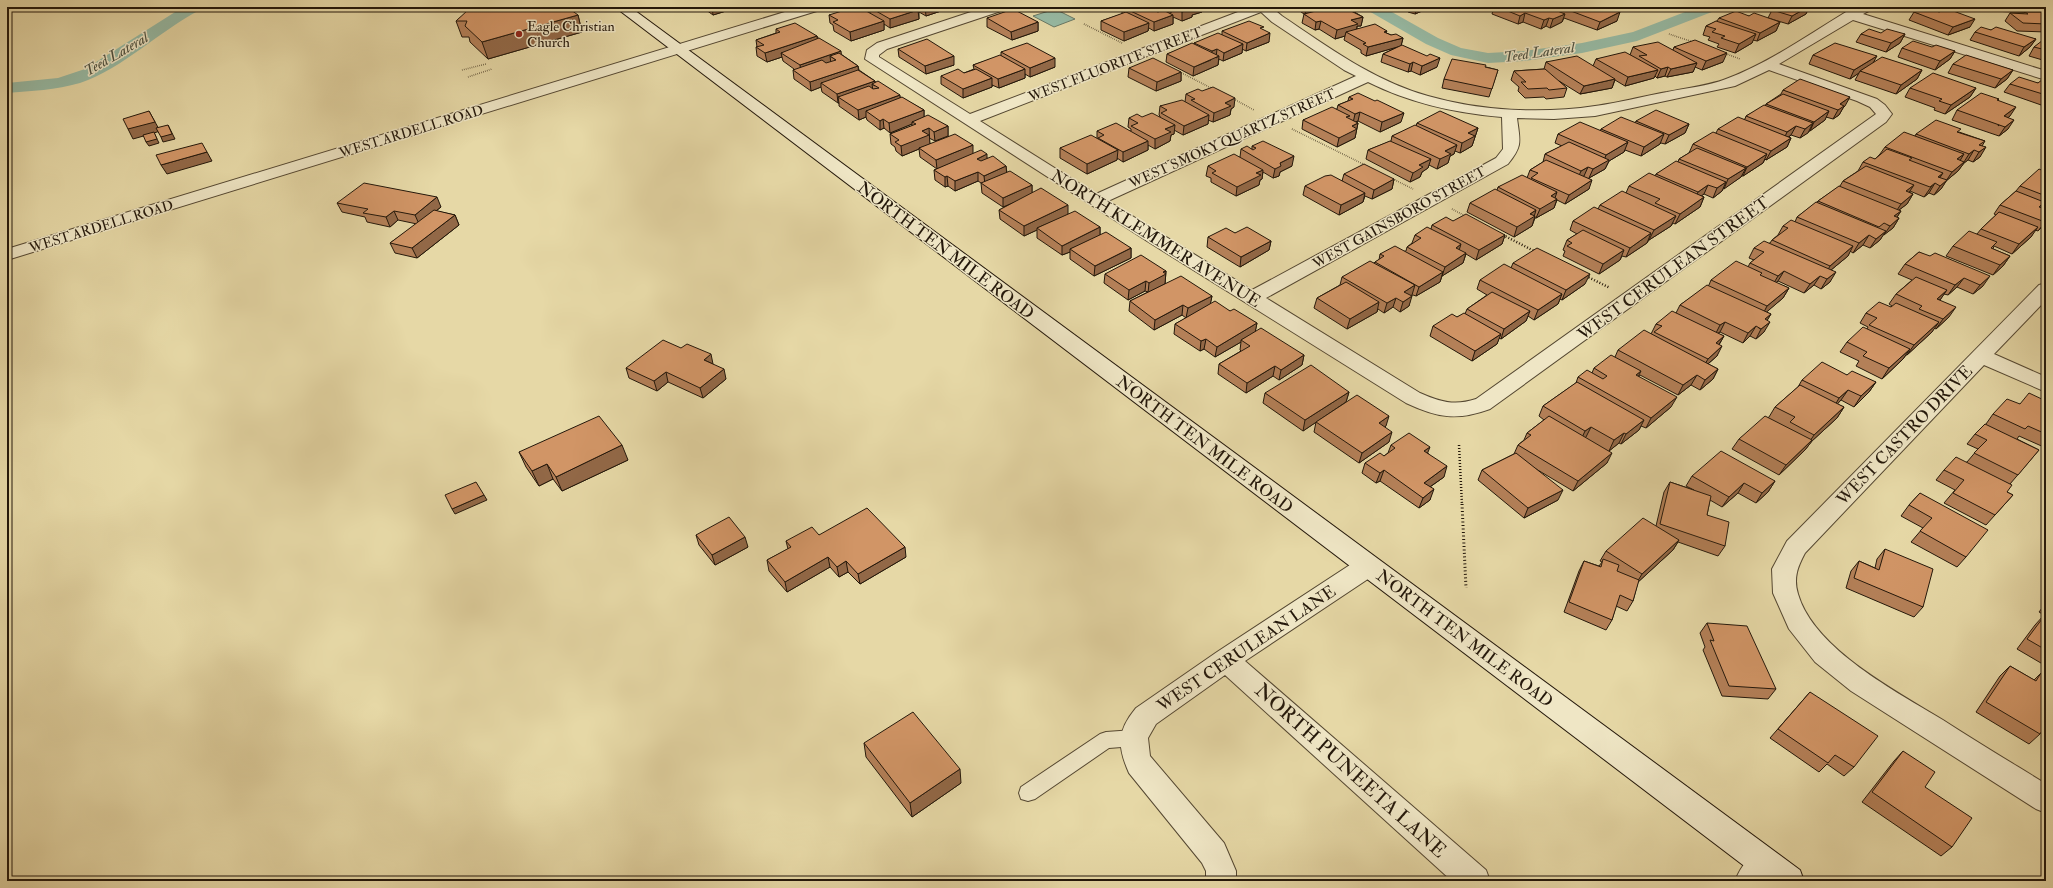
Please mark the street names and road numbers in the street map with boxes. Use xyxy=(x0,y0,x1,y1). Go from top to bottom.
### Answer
street label: WEST FLUORITE STREET xyxy=(1025,23,1205,106)
street label: WEST SMOKY QUARTZ STREET xyxy=(1125,85,1339,192)
street label: WEST ARDELL ROAD xyxy=(336,101,485,162)
street label: WEST GAINSBORO STREET xyxy=(1309,162,1489,273)
street label: NORTH KLEMMER AVENUE xyxy=(1047,165,1265,312)
street label: NORTH TEN MILE ROAD xyxy=(853,177,1038,324)
street label: WEST CERULEAN STREET xyxy=(1573,192,1773,345)
street label: WEST ARDELL ROAD xyxy=(26,196,175,257)
street label: WEST CASTRO DRIVE xyxy=(1831,361,1977,511)
street label: NORTH TEN MILE ROAD xyxy=(1112,371,1297,518)
street label: NORTH TEN MILE ROAD xyxy=(1372,565,1557,712)
street label: WEST CERULEAN LANE xyxy=(1152,581,1340,717)
street label: NORTH PUNEETA LANE xyxy=(1250,678,1452,863)

